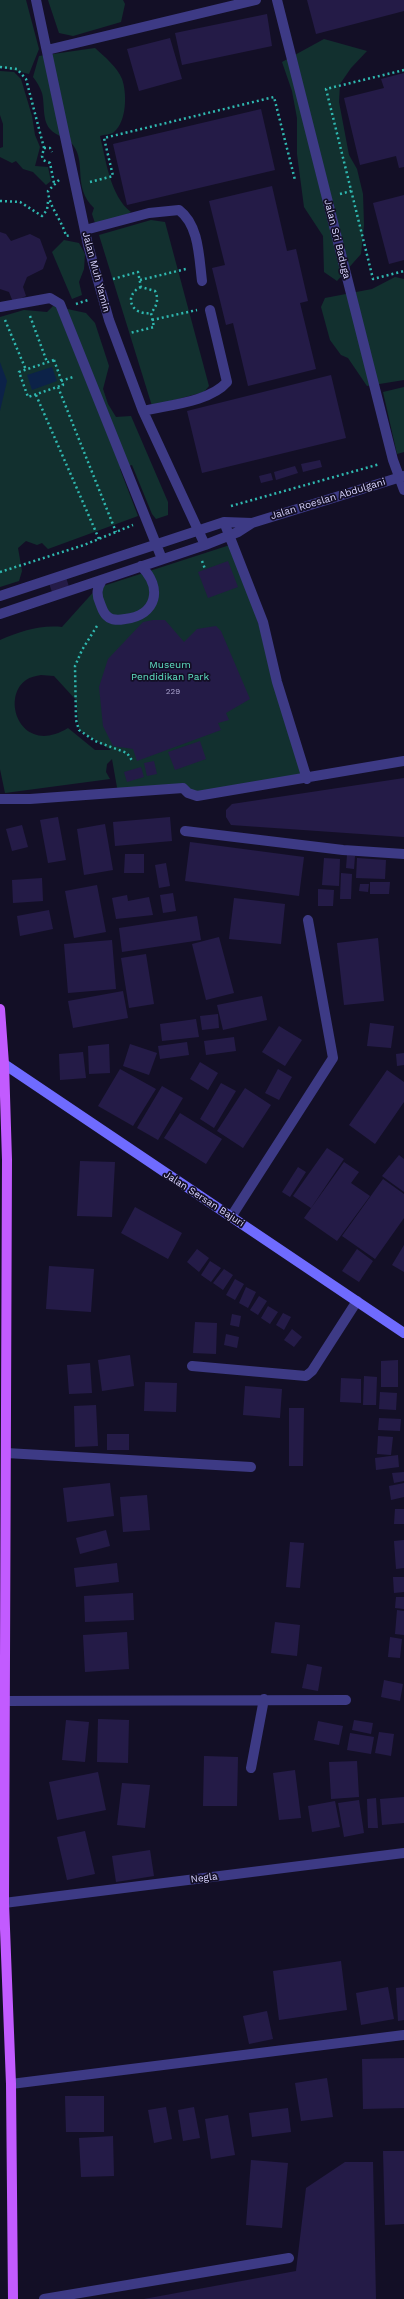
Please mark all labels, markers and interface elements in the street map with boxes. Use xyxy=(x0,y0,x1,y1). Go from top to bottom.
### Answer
street label: Jalan Sri Baduga xyxy=(321,198,353,280)
street label: Jalan Muh Yamin xyxy=(80,231,112,313)
street label: Jalan Roeslan Abdulgani xyxy=(269,476,387,522)
park label: Museum Pendidikan Park xyxy=(131,659,209,682)
house number: 229 xyxy=(166,687,180,697)
street label: Jalan Sersan Bajuri xyxy=(161,1168,247,1230)
street label: Negla xyxy=(190,1870,218,1886)

